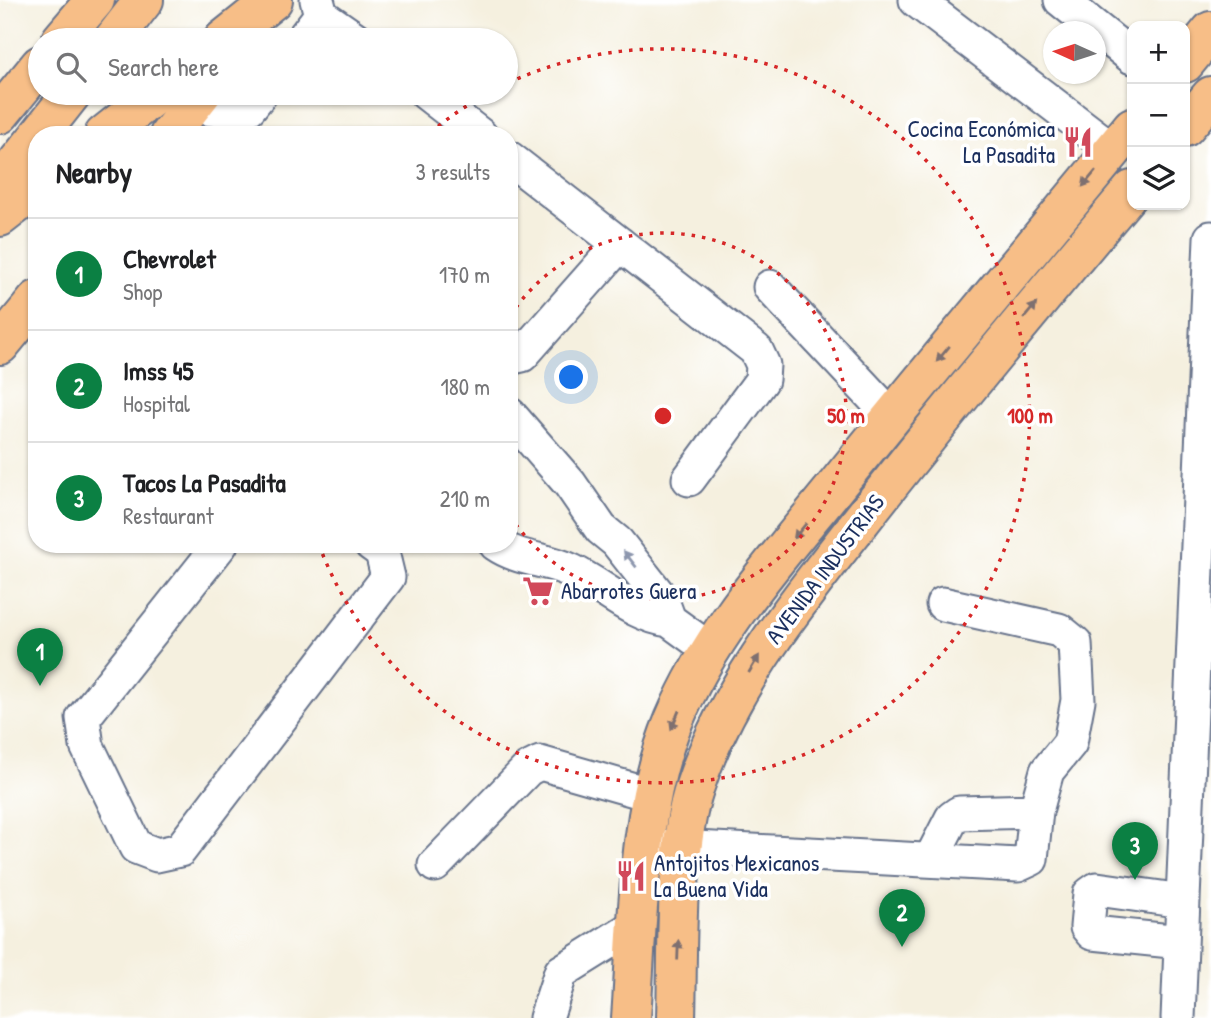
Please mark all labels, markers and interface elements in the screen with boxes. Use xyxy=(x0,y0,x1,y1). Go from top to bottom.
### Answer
north arrow xyxy=(1043,21,1106,84)
map controls xyxy=(1127,21,1190,210)
button: + xyxy=(1127,21,1190,84)
search box xyxy=(28,28,518,105)
icon: search xyxy=(52,48,90,86)
text: Search here xyxy=(108,49,219,84)
button: − xyxy=(1127,84,1190,147)
place label: Cocina Económica La Pasadita xyxy=(908,113,1055,170)
restaurant icon: Cocina Económica La Pasadita xyxy=(1061,125,1095,159)
button: layers xyxy=(1127,147,1190,210)
text: Nearby xyxy=(56,152,132,192)
text: 3 results xyxy=(415,156,490,187)
one-way arrow xyxy=(1082,171,1097,188)
text: Chevrolet xyxy=(123,241,216,276)
text: 1 xyxy=(75,259,83,290)
text: 170 m xyxy=(439,259,490,290)
text: Shop xyxy=(123,276,162,307)
one-way arrow xyxy=(1022,303,1037,320)
one-way arrow xyxy=(936,346,951,363)
text: Imss 45 xyxy=(123,353,194,388)
your location xyxy=(554,360,588,394)
text: 2 xyxy=(74,371,84,402)
text: 180 m xyxy=(440,371,490,402)
text: Hospital xyxy=(123,388,190,419)
text: 50 m xyxy=(827,401,865,430)
text: 100 m xyxy=(1007,401,1053,430)
centre of rings xyxy=(651,404,675,428)
text: Tacos La Pasadita xyxy=(123,465,286,500)
text: 3 xyxy=(74,483,84,514)
text: 210 m xyxy=(440,483,490,514)
street label: AVENIDA INDUSTRIAS xyxy=(758,487,891,650)
text: Restaurant xyxy=(123,500,214,531)
one-way arrow xyxy=(793,522,808,539)
one-way arrow xyxy=(623,550,638,568)
supermarket icon: Abarrotes Guera xyxy=(521,574,555,608)
place label: Abarrotes Guera xyxy=(561,575,696,606)
pin: 1 xyxy=(17,628,63,686)
one-way arrow xyxy=(748,654,760,673)
one-way arrow xyxy=(669,709,680,730)
pin: 3 xyxy=(1112,822,1158,880)
place label: Antojitos Mexicanos La Buena Vida xyxy=(654,847,820,904)
restaurant icon: Antojitos Mexicanos La Buena Vida xyxy=(614,859,648,893)
pin: 2 xyxy=(879,889,925,947)
one-way arrow xyxy=(673,939,684,961)

